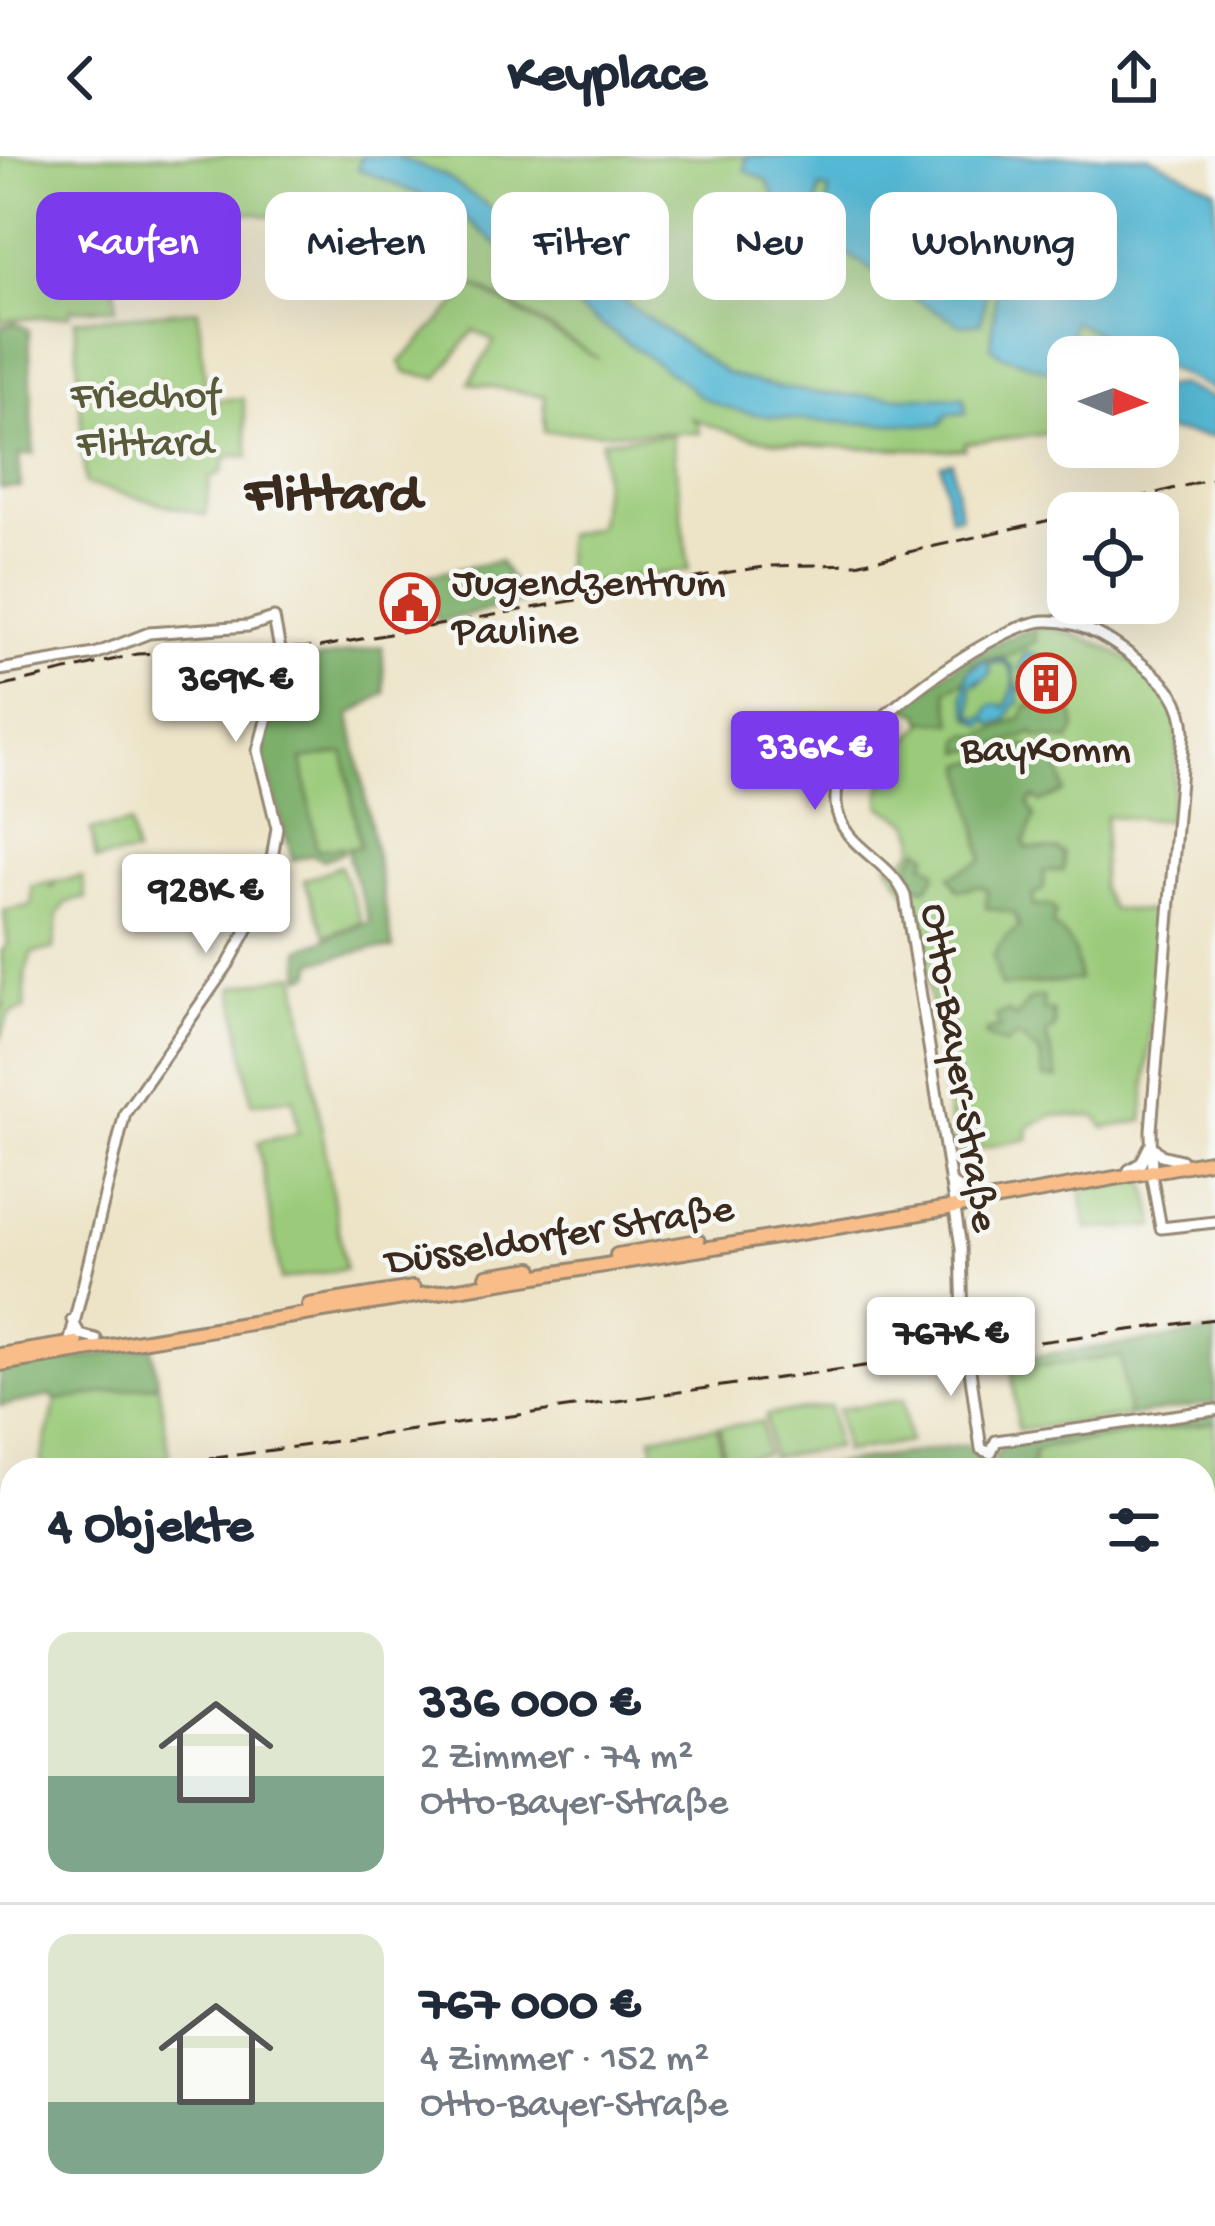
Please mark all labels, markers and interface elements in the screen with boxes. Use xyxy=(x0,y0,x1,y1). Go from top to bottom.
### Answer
icon: back xyxy=(48,45,114,111)
icon: share xyxy=(1101,45,1167,111)
text: Keyplace xyxy=(508,46,707,110)
chip: Kaufen xyxy=(36,192,241,300)
chip: Mieten xyxy=(265,192,467,300)
chip: Filter xyxy=(491,192,669,300)
chip: Neu xyxy=(693,192,846,300)
chip: Wohnung xyxy=(870,192,1117,300)
north arrow xyxy=(1047,336,1179,468)
map controls xyxy=(1047,336,1179,624)
park label: Friedhof Flittard xyxy=(70,374,223,471)
district label: Flittard xyxy=(243,466,426,530)
button: locate xyxy=(1047,492,1179,624)
place label: Jugendzentrum Pauline xyxy=(450,562,726,659)
public building icon: Jugendzentrum Pauline xyxy=(379,572,441,634)
pin: 369K € xyxy=(138,643,334,745)
building icon: BayKomm xyxy=(1015,652,1077,714)
text: 369K € xyxy=(179,659,293,705)
pin: 336K € xyxy=(717,711,913,813)
text: 336K € xyxy=(758,727,872,773)
place label: BayKomm xyxy=(960,728,1131,777)
pin: 928K € xyxy=(108,854,304,956)
text: 928K € xyxy=(149,870,263,916)
street label: Otto-Bayer-Straße xyxy=(906,900,1007,1237)
street label: Düsseldorfer Straße xyxy=(380,1187,739,1291)
pin: 767K € xyxy=(853,1297,1049,1399)
text: 767K € xyxy=(894,1313,1008,1359)
icon: filters xyxy=(1101,1497,1167,1563)
text: 4 Objekte xyxy=(48,1500,253,1560)
text: 336 000 € xyxy=(420,1676,640,1736)
icon: home xyxy=(144,1680,288,1824)
text: 2 Zimmer · 74 m² xyxy=(420,1736,693,1782)
text: Otto-Bayer-Straße xyxy=(420,1782,728,1828)
text: 767 000 € xyxy=(420,1978,640,2038)
icon: home xyxy=(144,1982,288,2126)
text: 4 Zimmer · 152 m² xyxy=(420,2038,709,2084)
text: Otto-Bayer-Straße xyxy=(420,2084,728,2130)

